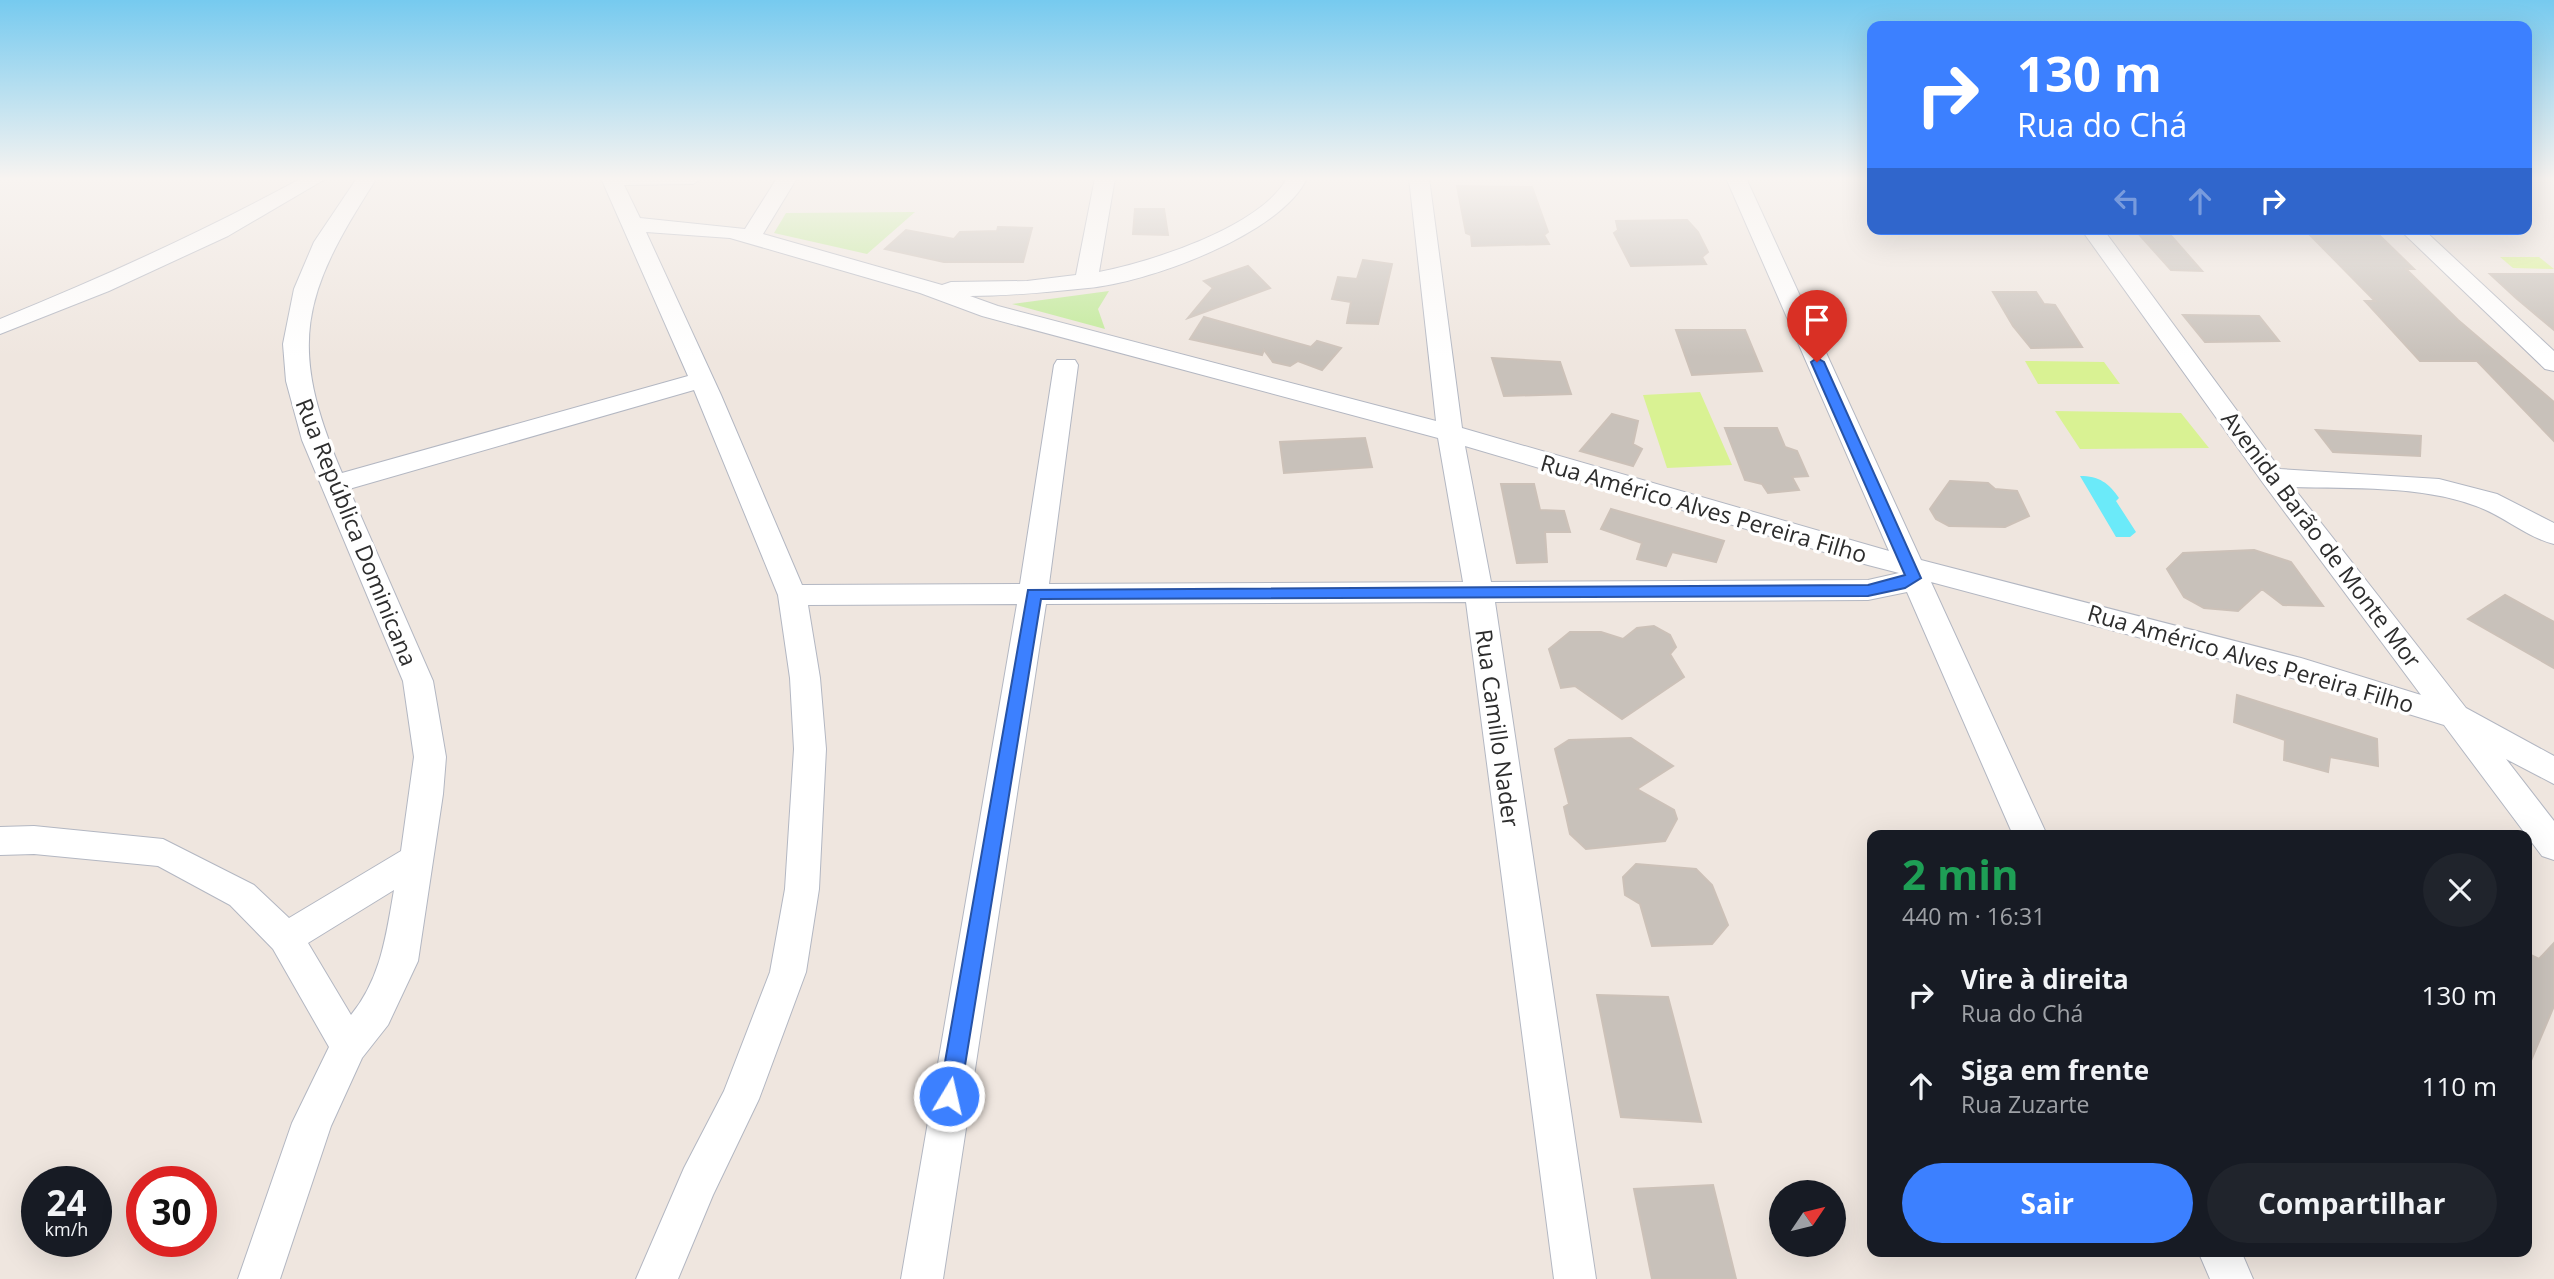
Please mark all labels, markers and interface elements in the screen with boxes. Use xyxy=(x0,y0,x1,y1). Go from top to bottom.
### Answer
text: 130 m xyxy=(2017,40,2162,106)
icon: right xyxy=(1902,49,1993,140)
text: Rua do Chá xyxy=(2017,103,2187,146)
icon: left xyxy=(2108,182,2146,220)
icon: ahead xyxy=(2181,182,2219,220)
icon: right xyxy=(2254,182,2292,220)
pin xyxy=(1787,290,1847,362)
icon: arrive xyxy=(1798,301,1836,339)
street label: Rua República Dominicana xyxy=(289,393,425,671)
street label: Avenida Barão de Monte Mor xyxy=(2215,404,2430,674)
street label: Rua Américo Alves Pereira Filho xyxy=(1537,446,1871,570)
street label: Rua Américo Alves Pereira Filho xyxy=(2084,596,2418,720)
street label: Rua Camillo Nader xyxy=(1468,627,1528,830)
text: 2 min xyxy=(1902,845,2019,902)
button: close xyxy=(2423,853,2497,927)
text: 440 m · 16:31 xyxy=(1902,900,2045,932)
text: Vire à direita xyxy=(1961,961,2129,997)
icon: right xyxy=(1902,976,1940,1014)
text: 130 m xyxy=(2422,977,2497,1013)
text: Rua do Chá xyxy=(1961,997,2083,1029)
text: Siga em frente xyxy=(1961,1052,2149,1088)
position arrow xyxy=(912,1059,986,1133)
icon: ahead xyxy=(1902,1067,1940,1105)
text: 110 m xyxy=(2422,1068,2497,1104)
text: Rua Zuzarte xyxy=(1961,1088,2089,1120)
button: Sair xyxy=(1902,1163,2193,1243)
button: Compartilhar xyxy=(2207,1163,2497,1243)
speed limit sign: 30 xyxy=(126,1166,217,1257)
text: 24 xyxy=(46,1179,87,1226)
north arrow xyxy=(1769,1180,1846,1256)
map controls xyxy=(1769,1180,1846,1257)
text: km/h xyxy=(45,1217,88,1241)

